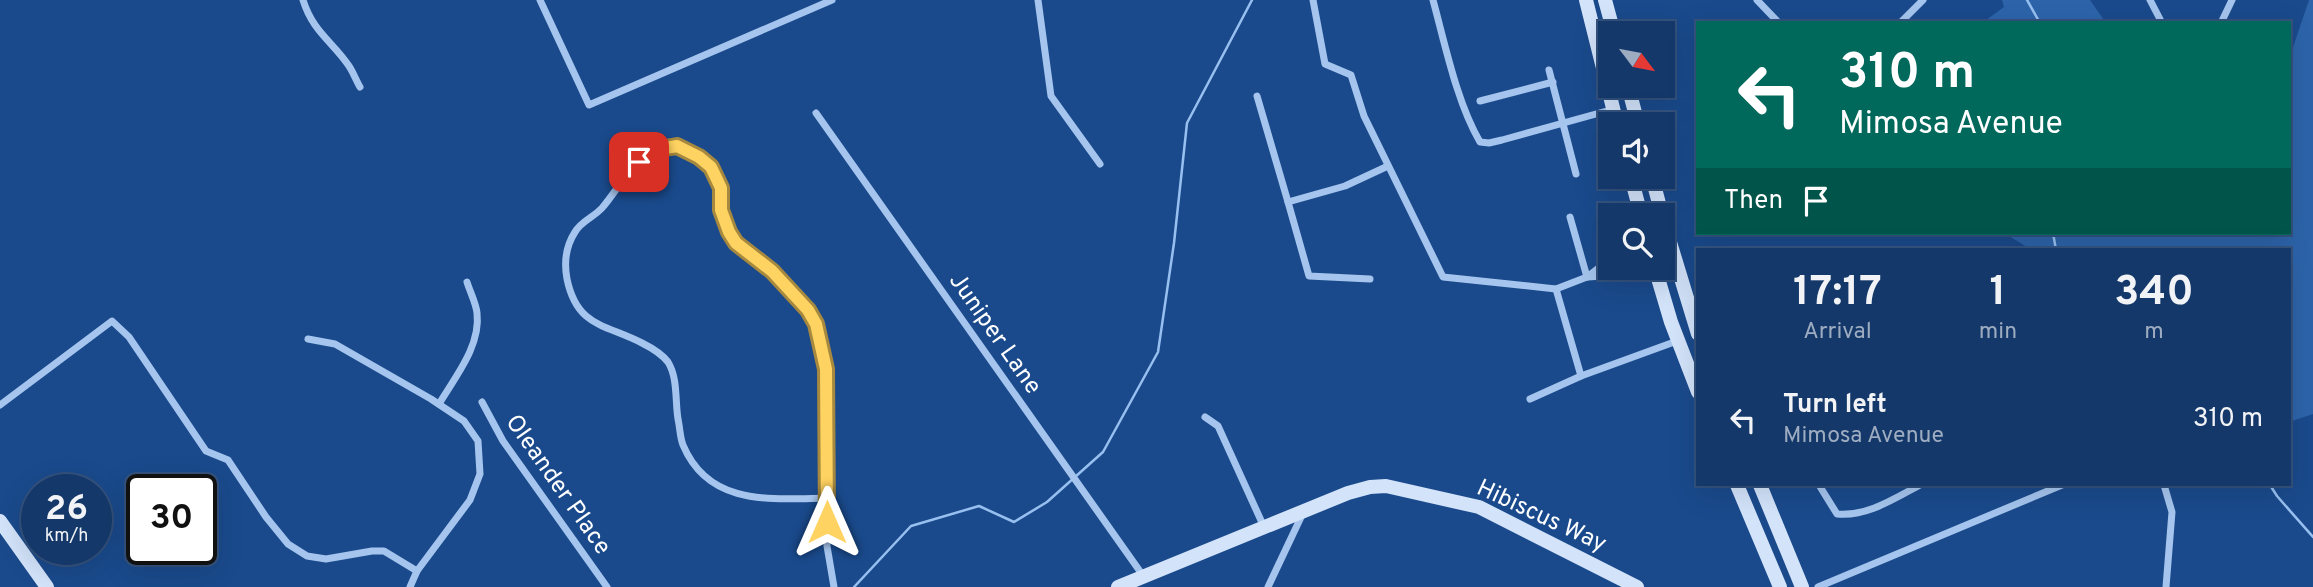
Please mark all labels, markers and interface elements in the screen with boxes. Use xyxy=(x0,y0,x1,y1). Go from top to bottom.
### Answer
north arrow xyxy=(1598,21,1675,98)
map controls xyxy=(1598,21,1675,280)
text: 310 m xyxy=(1839,44,1975,106)
icon: left xyxy=(1724,49,1815,140)
text: Mimosa Avenue xyxy=(1839,105,2063,145)
button: sound xyxy=(1598,112,1675,189)
pin xyxy=(609,132,669,192)
icon: arrive xyxy=(620,143,658,181)
icon: arrive xyxy=(1797,182,1835,220)
text: Then xyxy=(1724,185,1783,218)
button: search xyxy=(1598,203,1675,280)
text: 17:17 xyxy=(1793,267,1882,320)
text: 1 xyxy=(1990,267,2006,320)
text: 340 xyxy=(2114,267,2194,320)
street label: Juniper Lane xyxy=(941,268,1047,401)
text: Arrival xyxy=(1803,318,1872,347)
text: min xyxy=(1979,318,2017,347)
text: m xyxy=(2144,318,2164,347)
text: Turn left xyxy=(1783,389,1887,422)
icon: left xyxy=(1724,401,1762,439)
text: 310 m xyxy=(2193,403,2263,436)
street label: Oleander Place xyxy=(498,409,617,561)
text: Mimosa Avenue xyxy=(1783,422,1944,451)
speed limit sign: 30 xyxy=(126,474,217,565)
street label: Hibiscus Way xyxy=(1471,474,1611,560)
position arrow xyxy=(790,485,864,559)
text: 26 xyxy=(45,488,88,532)
text: km/h xyxy=(45,525,88,548)

